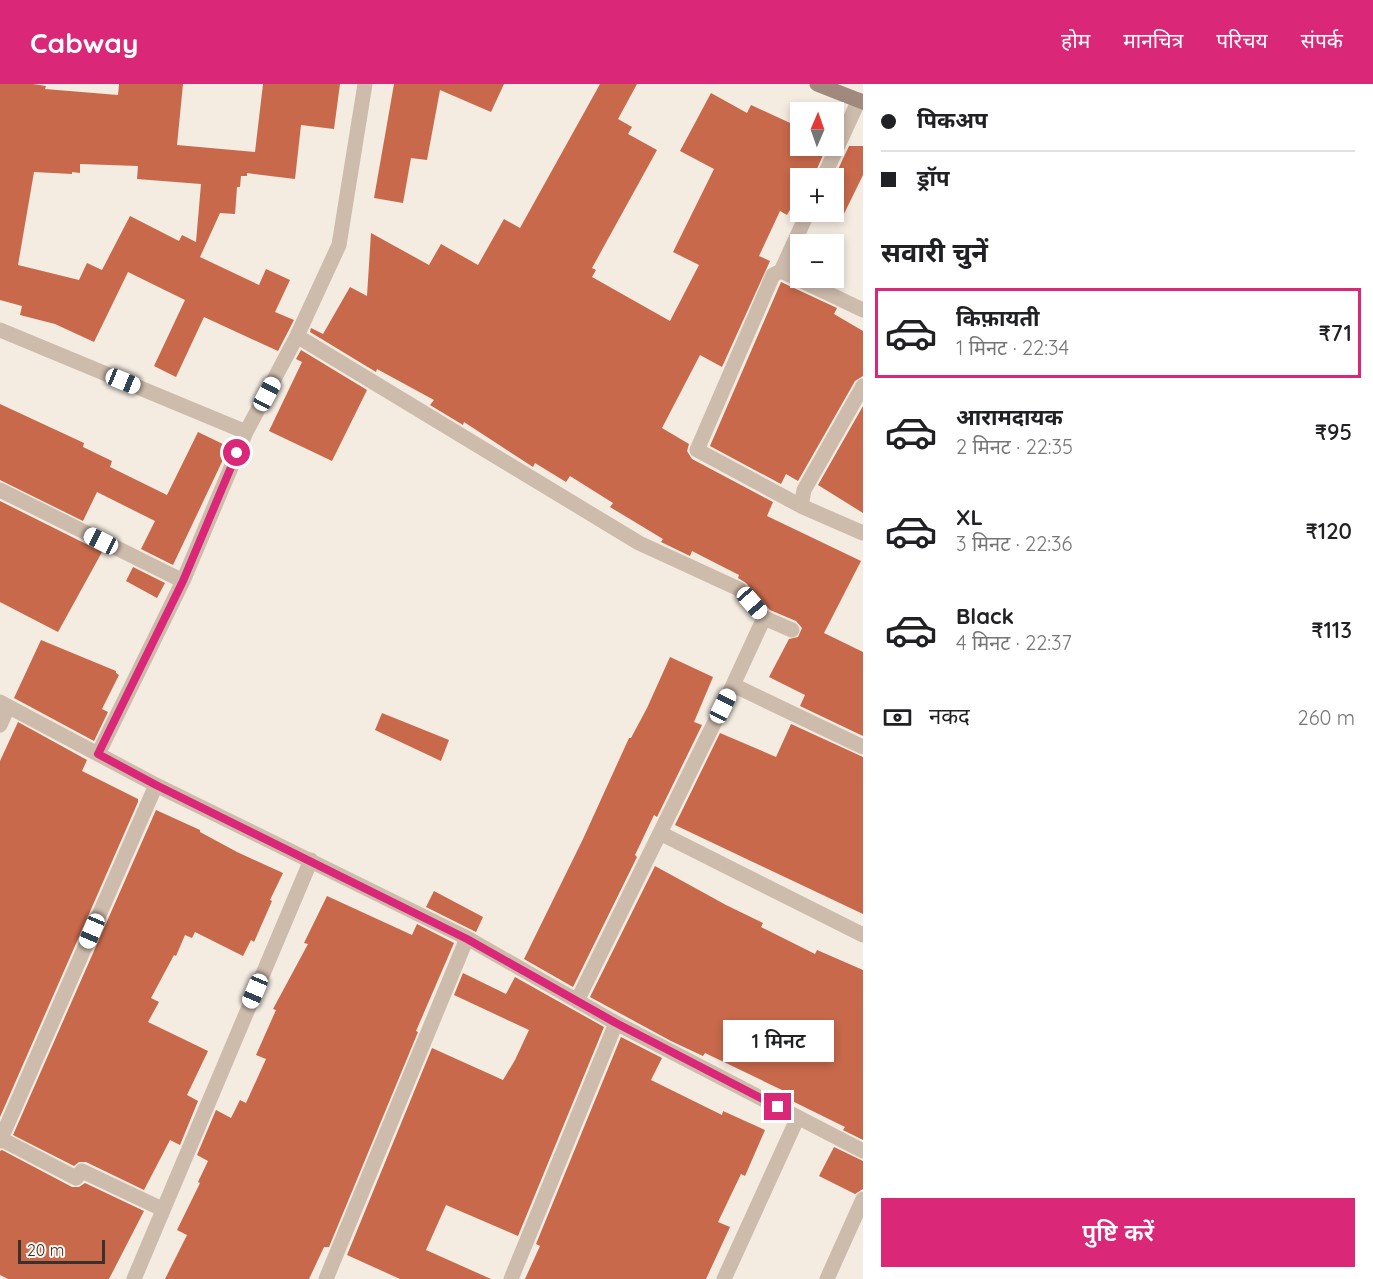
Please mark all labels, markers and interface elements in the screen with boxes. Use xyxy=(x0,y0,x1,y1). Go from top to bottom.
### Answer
text: Cabway xyxy=(30,25,138,60)
text: होम xyxy=(1061,27,1090,53)
text: मानचित्र xyxy=(1123,27,1183,53)
text: परिचय xyxy=(1216,27,1268,53)
text: संपर्क xyxy=(1301,27,1343,53)
north arrow xyxy=(790,102,844,156)
map controls xyxy=(790,102,844,288)
text: पिकअप xyxy=(917,106,988,134)
text: ड्रॉप xyxy=(917,164,950,192)
button: + xyxy=(790,168,844,222)
button: − xyxy=(790,234,844,288)
text: सवारी चुनें xyxy=(881,235,988,269)
text: किफ़ायती xyxy=(956,304,1040,332)
icon: car xyxy=(884,306,938,360)
text: ₹71 xyxy=(1319,319,1352,347)
text: 1 मिनट · 22:34 xyxy=(956,335,1069,360)
car xyxy=(103,366,143,396)
car xyxy=(251,374,283,414)
text: आरामदायक xyxy=(956,403,1063,431)
icon: car xyxy=(884,405,938,459)
text: ₹95 xyxy=(1315,418,1352,446)
text: 2 मिनट · 22:35 xyxy=(956,434,1073,459)
route start xyxy=(223,439,250,466)
text: XL xyxy=(956,503,983,531)
icon: car xyxy=(884,504,938,558)
text: ₹120 xyxy=(1306,517,1352,545)
car xyxy=(81,525,121,557)
text: 3 मिनट · 22:36 xyxy=(956,531,1072,556)
car xyxy=(733,584,771,622)
text: Black xyxy=(956,602,1014,630)
icon: car xyxy=(884,603,938,657)
text: ₹113 xyxy=(1311,616,1352,644)
text: 4 मिनट · 22:37 xyxy=(956,630,1072,655)
car xyxy=(707,686,739,726)
icon: cash xyxy=(881,701,914,734)
text: नकद xyxy=(929,702,970,730)
text: 260 m xyxy=(1298,705,1355,730)
car xyxy=(77,911,107,951)
car xyxy=(240,971,270,1011)
callout: 1 मिनट xyxy=(722,1020,834,1062)
text: 1 मिनट xyxy=(752,1028,805,1053)
route end xyxy=(764,1093,791,1120)
button: पुष्टि करें xyxy=(881,1198,1355,1267)
scale bar xyxy=(18,1237,105,1264)
text: 20 m xyxy=(27,1240,64,1260)

